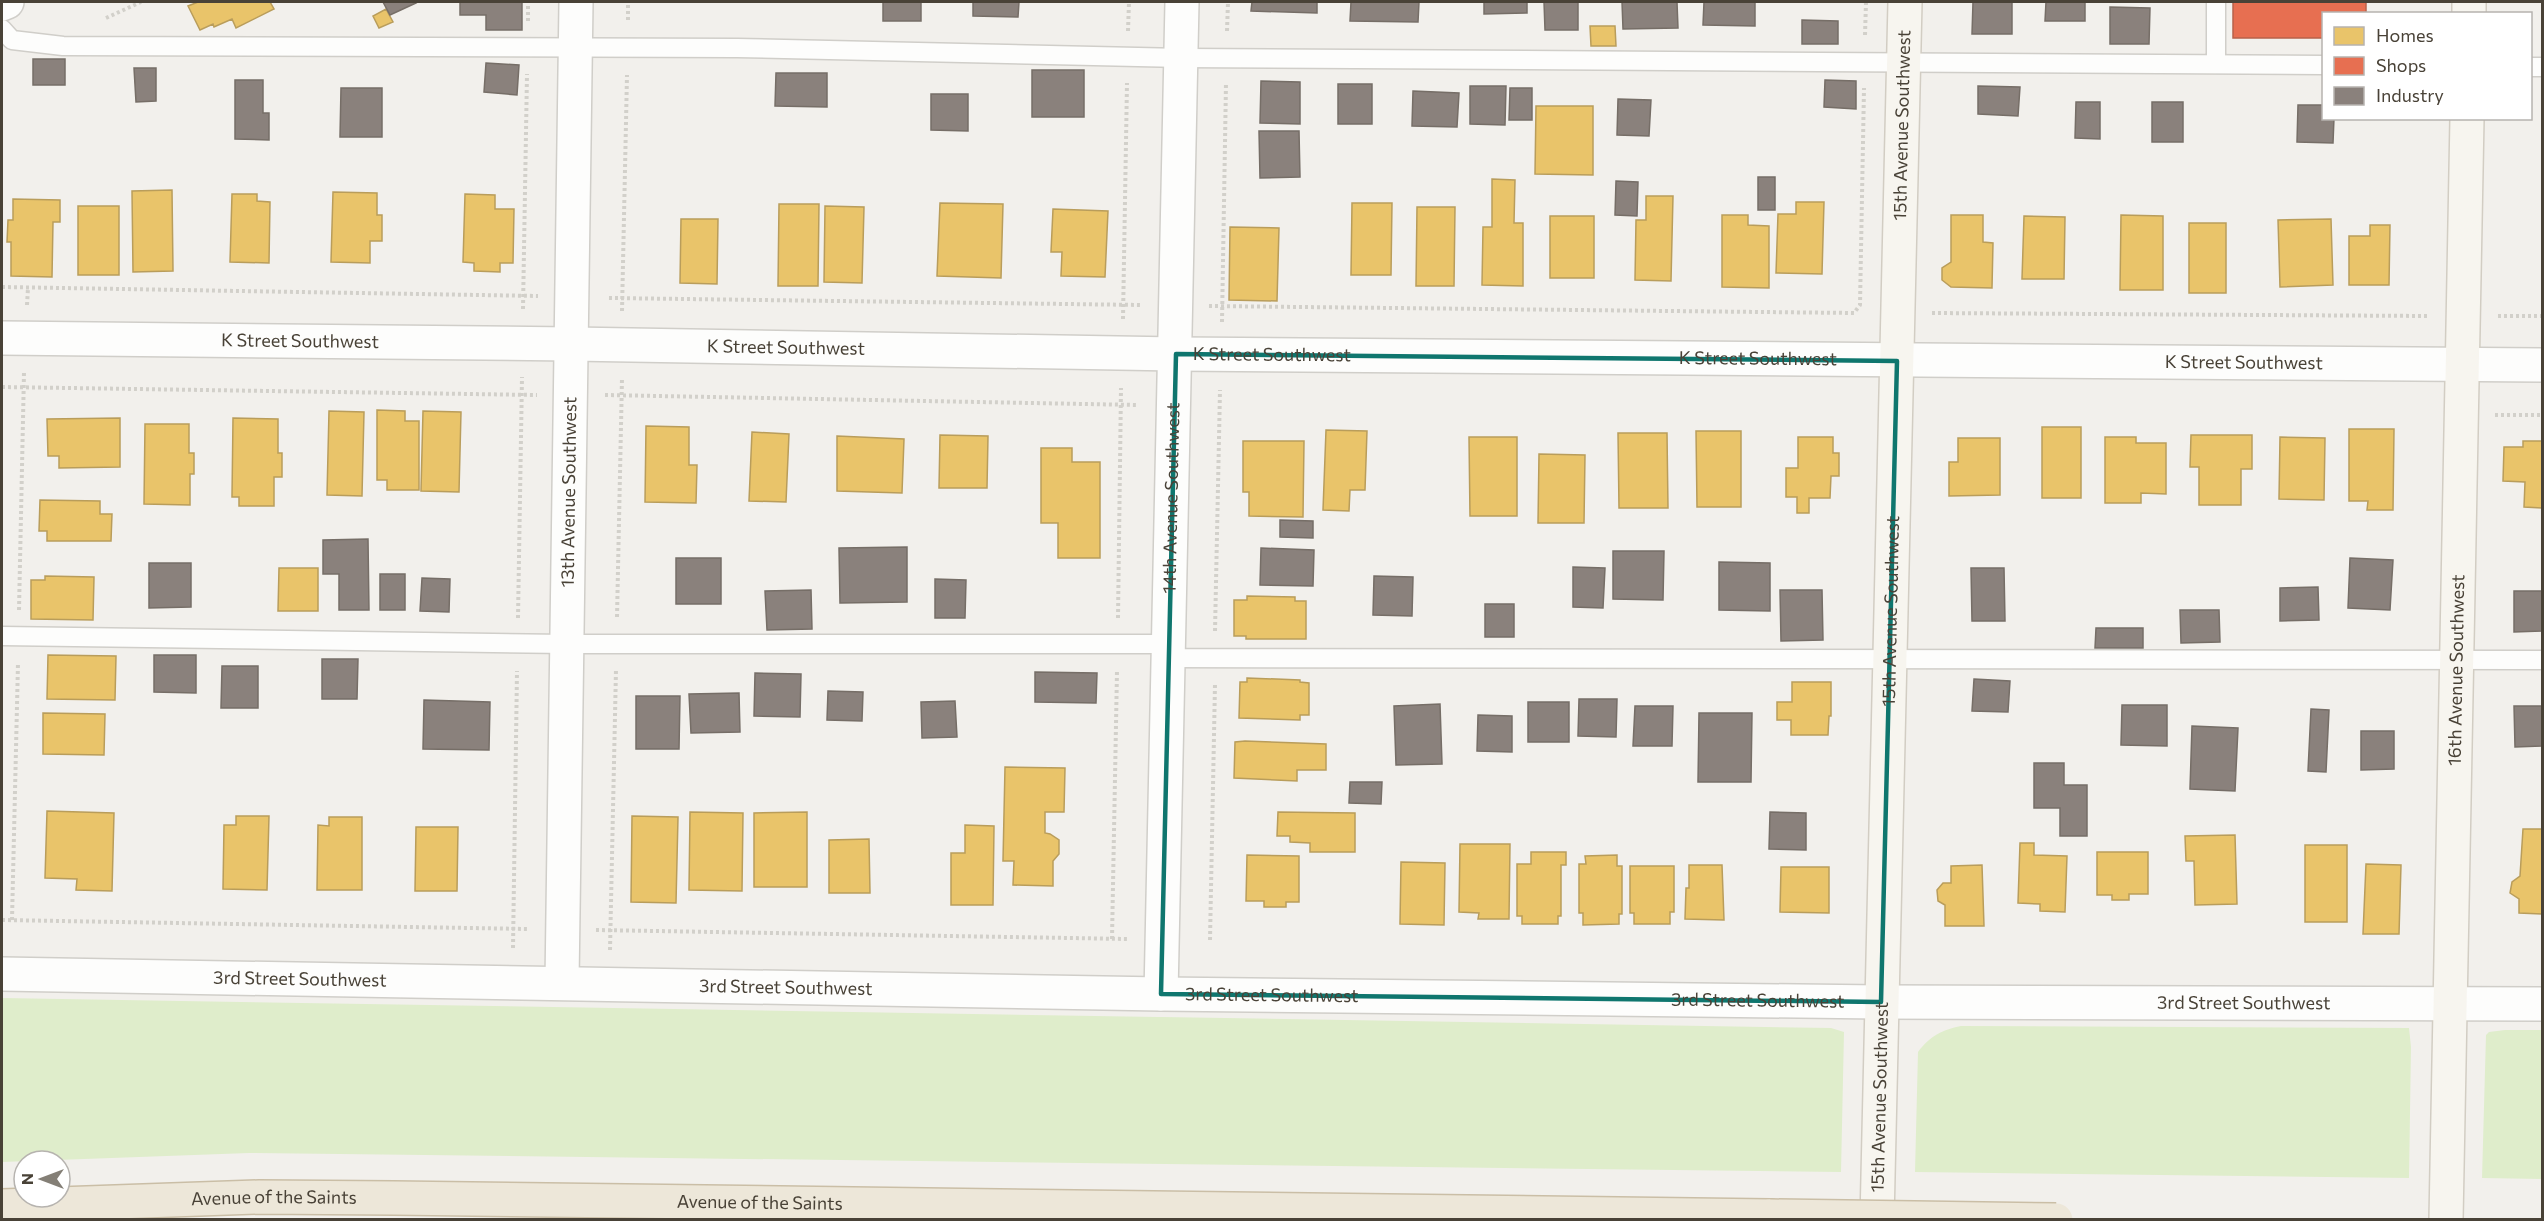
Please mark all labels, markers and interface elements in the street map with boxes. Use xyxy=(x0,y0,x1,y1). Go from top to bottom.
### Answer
legend xyxy=(2322,12,2532,120)
text: Homes xyxy=(2376,24,2434,46)
street label: 15th Avenue Southwest xyxy=(1888,30,1914,221)
text: Shops xyxy=(2376,54,2426,76)
text: Industry xyxy=(2376,84,2444,106)
street label: K Street Southwest xyxy=(221,328,379,352)
street label: K Street Southwest xyxy=(707,334,865,359)
street label: K Street Southwest xyxy=(1193,342,1351,365)
street label: K Street Southwest xyxy=(1679,346,1837,369)
street label: K Street Southwest xyxy=(2165,350,2323,373)
street label: 13th Avenue Southwest xyxy=(556,397,580,588)
street label: 14th Avenue Southwest xyxy=(1157,402,1184,594)
street label: 15th Avenue Southwest xyxy=(1877,516,1903,707)
street label: 16th Avenue Southwest xyxy=(2443,574,2468,766)
street label: 3rd Street Southwest xyxy=(213,966,387,991)
street label: 3rd Street Southwest xyxy=(699,974,873,999)
street label: 3rd Street Southwest xyxy=(1185,982,1359,1006)
street label: 3rd Street Southwest xyxy=(1671,988,1845,1012)
street label: 3rd Street Southwest xyxy=(2157,991,2331,1013)
street label: 15th Avenue Southwest xyxy=(1866,1001,1892,1193)
north arrow xyxy=(12,1149,72,1209)
text: N xyxy=(17,1173,36,1185)
street label: Avenue of the Saints xyxy=(191,1185,357,1209)
street label: Avenue of the Saints xyxy=(677,1190,843,1214)

